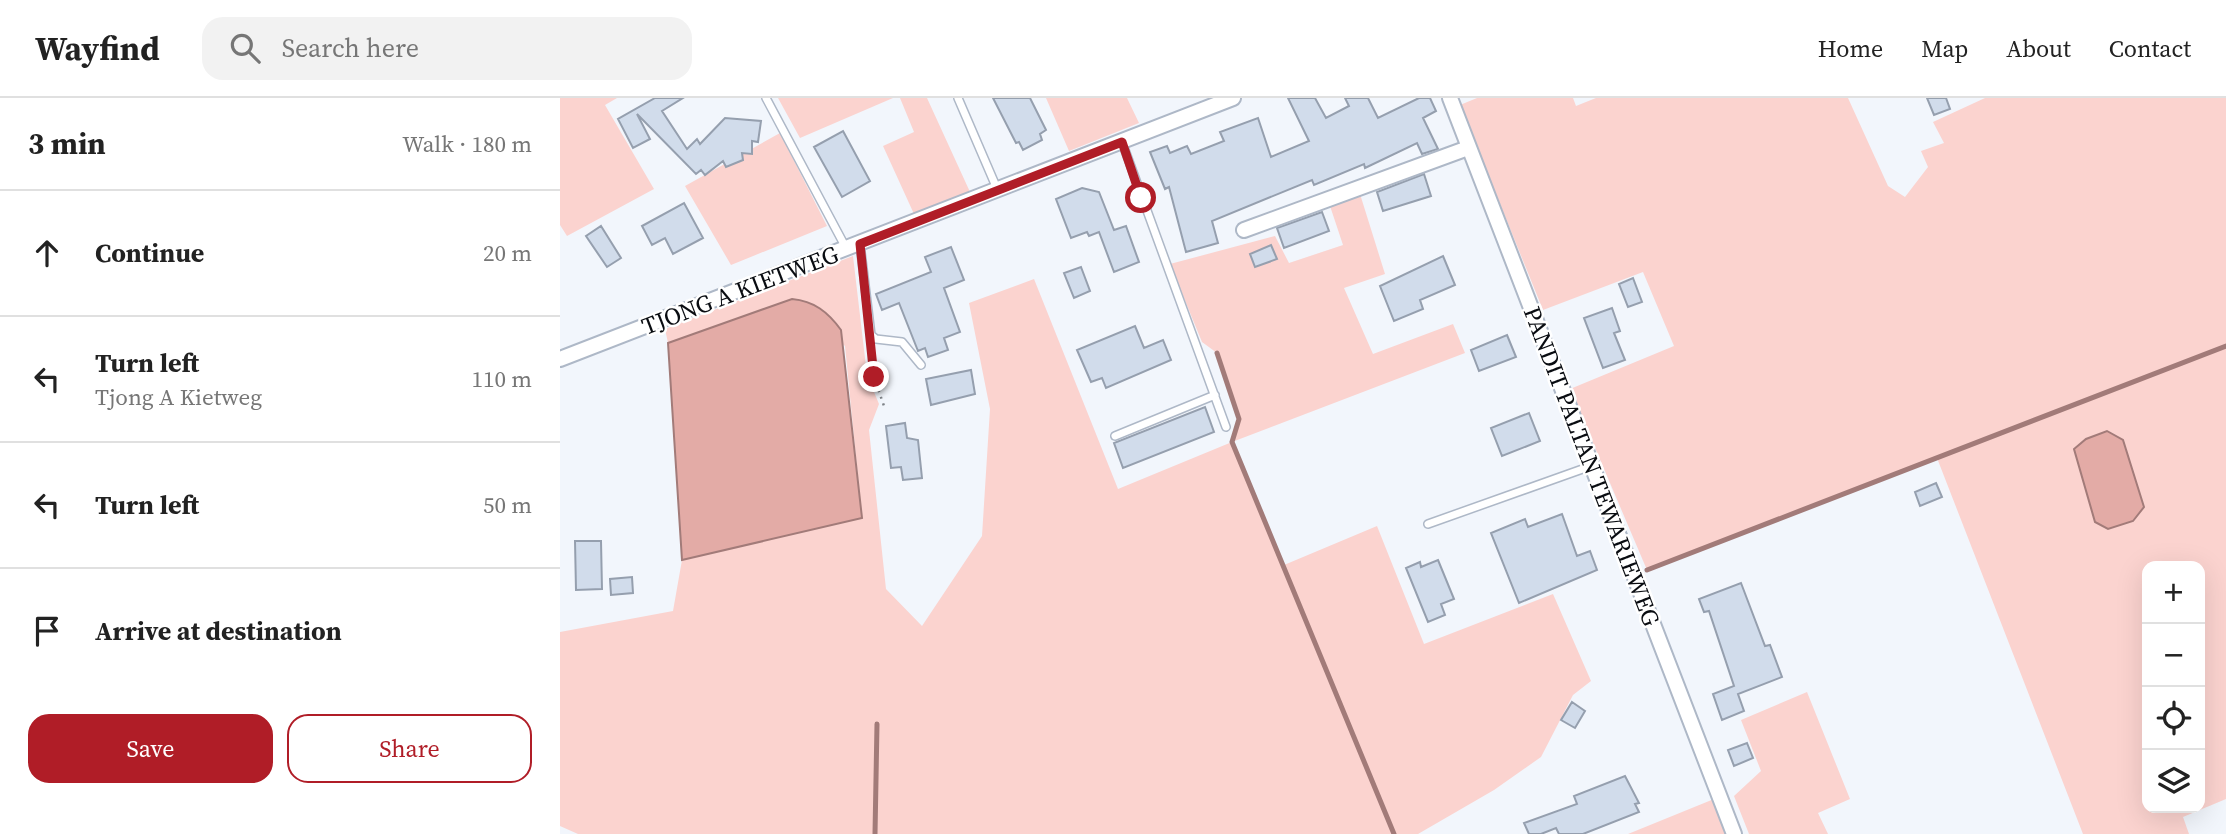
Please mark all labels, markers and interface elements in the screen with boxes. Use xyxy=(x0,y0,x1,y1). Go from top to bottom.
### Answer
search box xyxy=(202,17,692,80)
text: Wayfind xyxy=(35,26,160,71)
icon: search xyxy=(226,29,264,67)
text: Search here xyxy=(282,30,419,66)
text: Home xyxy=(1818,32,1883,65)
text: Map xyxy=(1921,32,1968,65)
text: About xyxy=(2006,32,2071,65)
text: Contact xyxy=(2109,32,2191,65)
text: 3 min xyxy=(28,123,106,164)
text: Walk · 180 m xyxy=(402,128,532,160)
route start xyxy=(1125,182,1156,213)
icon: ahead xyxy=(28,234,66,272)
text: Continue xyxy=(95,235,204,271)
text: 20 m xyxy=(483,237,532,269)
street label: TJONG A KIETWEG xyxy=(637,237,844,343)
street label: PANDIT PALTAN TEWARIEWEG xyxy=(1516,301,1669,631)
text: Turn left xyxy=(95,345,199,381)
icon: left xyxy=(28,360,66,398)
route end xyxy=(858,361,889,392)
text: 110 m xyxy=(471,363,532,395)
text: Tjong A Kietweg xyxy=(95,381,262,413)
icon: left xyxy=(28,486,66,524)
text: Turn left xyxy=(95,487,199,523)
text: 50 m xyxy=(483,489,532,521)
map controls xyxy=(2142,561,2205,813)
button: + xyxy=(2142,561,2205,624)
icon: arrive xyxy=(28,612,66,650)
text: Arrive at destination xyxy=(95,613,342,649)
button: − xyxy=(2142,624,2205,687)
button: locate xyxy=(2142,687,2205,750)
button: Save xyxy=(28,714,273,783)
button: Share xyxy=(287,714,532,783)
button: layers xyxy=(2142,750,2205,813)

